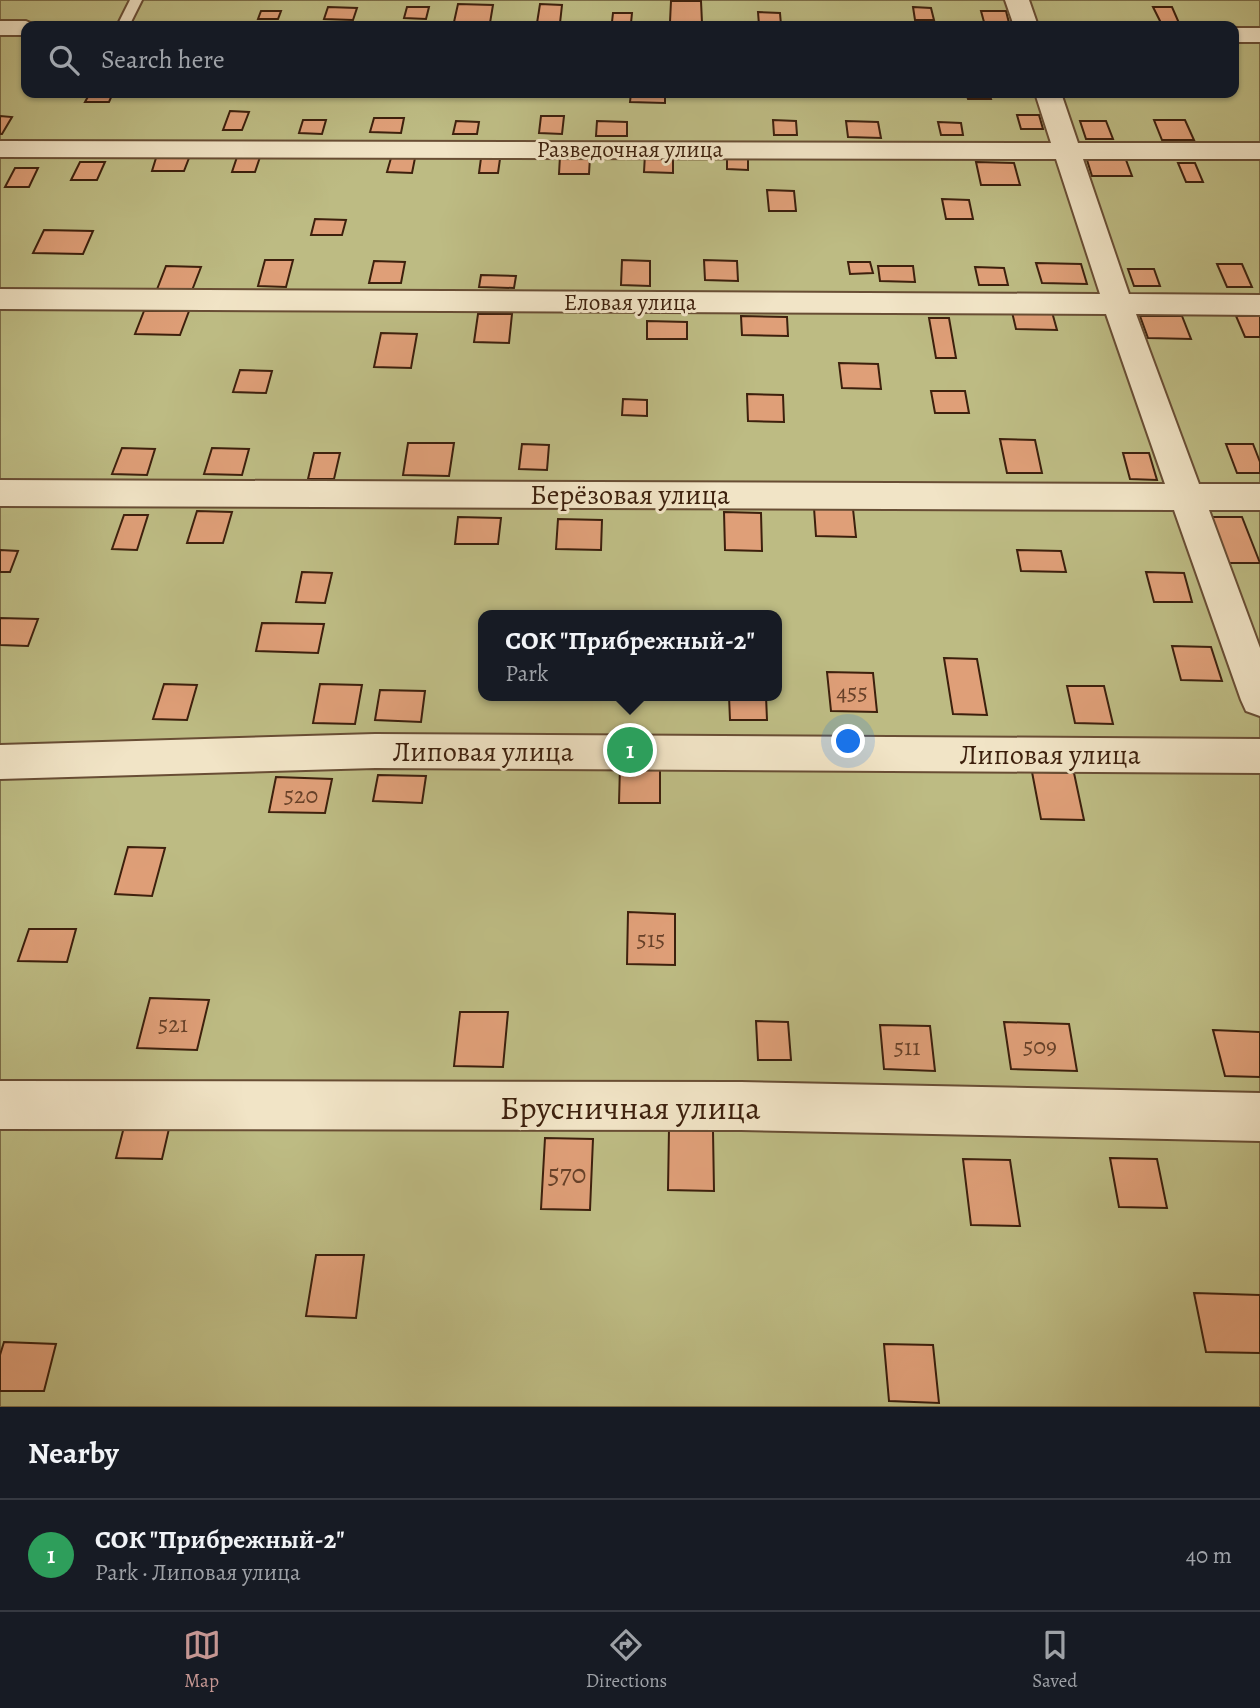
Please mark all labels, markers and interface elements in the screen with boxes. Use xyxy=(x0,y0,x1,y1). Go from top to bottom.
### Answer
search box xyxy=(21,21,1239,98)
icon: search xyxy=(45,41,83,79)
text: Search here xyxy=(101,42,225,77)
street label: Разведочная улица xyxy=(537,134,724,165)
street label: Еловая улица xyxy=(564,287,697,318)
street label: Берёзовая улица xyxy=(530,476,730,514)
popup xyxy=(478,610,782,701)
text: СОК "Прибрежный-2" xyxy=(505,623,755,658)
text: Park xyxy=(505,658,548,689)
house number: 455 xyxy=(836,676,868,708)
pin: 1 xyxy=(607,724,653,776)
your location xyxy=(831,724,865,758)
street label: Липовая улица xyxy=(392,733,574,771)
street label: Липовая улица xyxy=(959,736,1141,774)
house number: 520 xyxy=(284,779,318,811)
house number: 515 xyxy=(637,923,665,955)
house number: 521 xyxy=(158,1008,188,1040)
house number: 509 xyxy=(1023,1030,1057,1062)
house number: 511 xyxy=(894,1031,920,1063)
street label: Брусничная улица xyxy=(500,1085,761,1130)
house number: 570 xyxy=(548,1155,586,1193)
text: Nearby xyxy=(28,1433,119,1473)
text: СОК "Прибрежный-2" xyxy=(95,1522,345,1557)
text: 1 xyxy=(47,1540,55,1571)
text: 40 m xyxy=(1186,1540,1232,1571)
text: Park · Липовая улица xyxy=(95,1557,301,1588)
tab: Map xyxy=(183,1626,221,1694)
tab: Directions xyxy=(586,1626,667,1694)
tab: Saved xyxy=(1032,1626,1077,1694)

